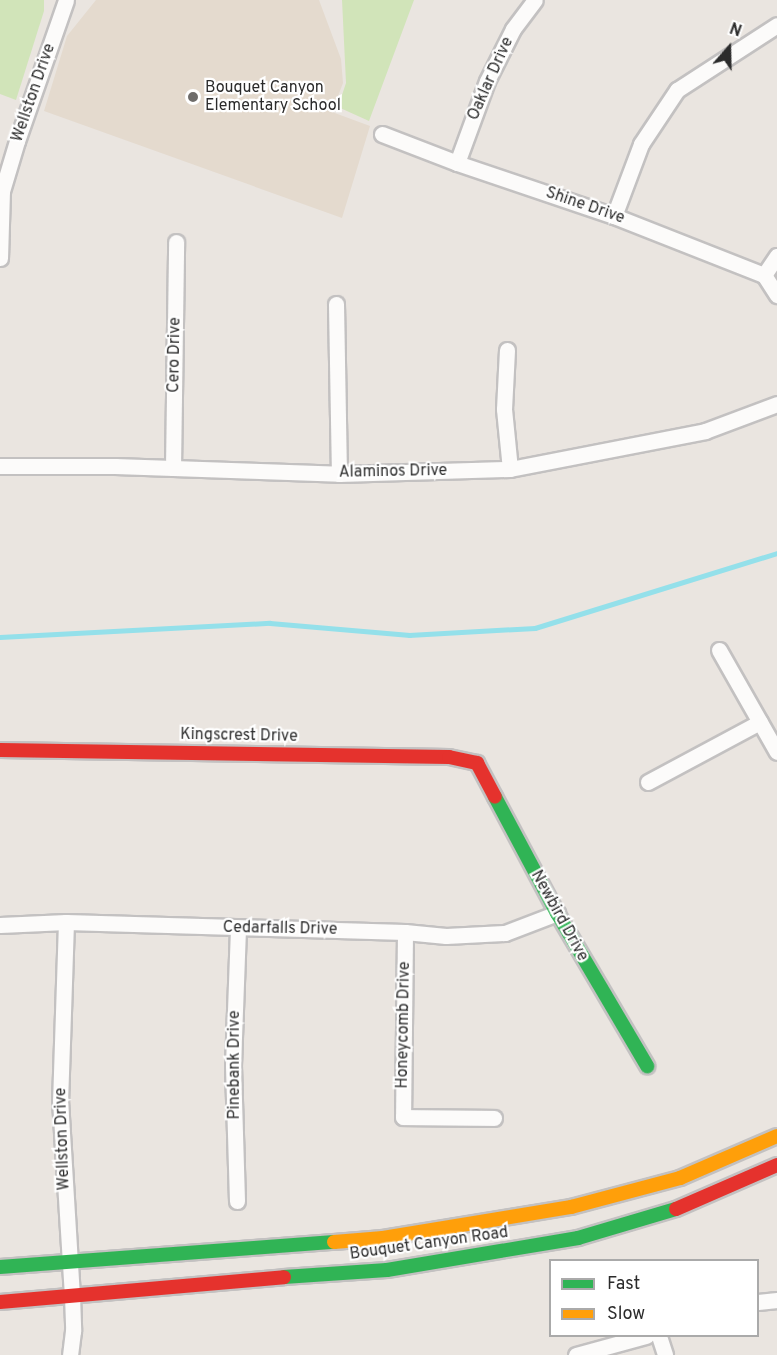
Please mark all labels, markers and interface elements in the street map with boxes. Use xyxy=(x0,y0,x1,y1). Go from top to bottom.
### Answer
north arrow xyxy=(699,18,759,78)
text: N xyxy=(726,20,744,42)
street label: Oaklar Drive xyxy=(464,34,518,124)
street label: Wellston Drive xyxy=(8,41,60,145)
place label: Bouquet Canyon Elementary School xyxy=(205,78,341,116)
marker: Bouquet Canyon Elementary School xyxy=(186,90,200,104)
street label: Shine Drive xyxy=(543,184,627,228)
street label: Cero Drive xyxy=(165,317,185,393)
street label: Alaminos Drive xyxy=(339,461,447,483)
street label: Kingscrest Drive xyxy=(180,725,298,747)
street label: Newbird Drive xyxy=(526,867,592,965)
street label: Cedarfalls Drive xyxy=(223,918,337,940)
street label: Honeycomb Drive xyxy=(393,961,415,1089)
street label: Pinebank Drive xyxy=(225,1010,245,1120)
street label: Wellston Drive xyxy=(52,1087,74,1191)
street label: Bouquet Canyon Road xyxy=(349,1223,509,1265)
legend xyxy=(549,1259,759,1337)
text: Fast xyxy=(607,1273,640,1296)
text: Slow xyxy=(607,1303,645,1326)

